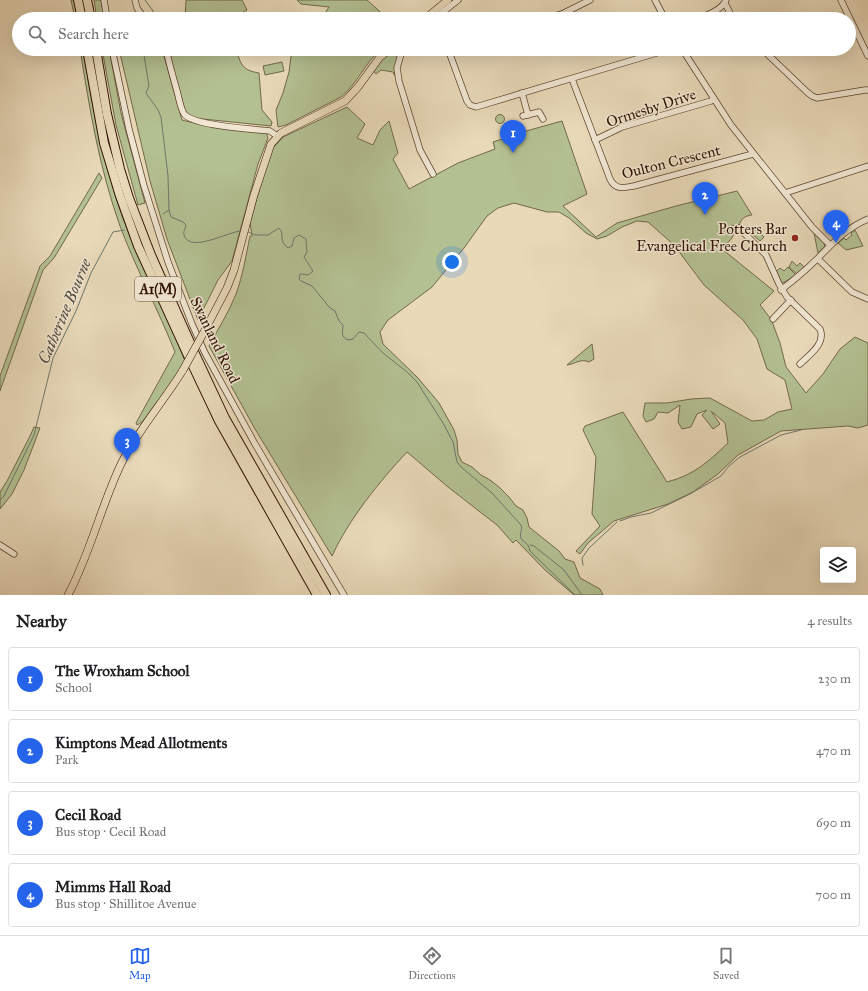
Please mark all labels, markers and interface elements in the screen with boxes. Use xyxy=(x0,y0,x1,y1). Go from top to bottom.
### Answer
search box xyxy=(12,12,856,56)
icon: search xyxy=(26,23,48,45)
text: Search here xyxy=(58,25,129,43)
street label: Ormesby Drive xyxy=(604,85,698,131)
pin: 1 xyxy=(500,120,526,153)
street label: Oulton Crescent xyxy=(620,141,723,183)
pin: 2 xyxy=(692,182,718,215)
pin: 4 xyxy=(823,210,849,243)
place label: Potters Bar Evangelical Free Church xyxy=(636,220,788,255)
marker: Potters Bar Evangelical Free Church xyxy=(790,233,800,243)
your location xyxy=(442,252,462,272)
water label: Catherine Bourne xyxy=(34,255,96,367)
road number: A1(M) xyxy=(135,277,181,301)
street label: Swanland Road xyxy=(186,294,244,387)
pin: 3 xyxy=(114,428,140,461)
map controls xyxy=(820,547,856,583)
button: layers xyxy=(820,547,856,583)
text: Nearby xyxy=(16,611,67,632)
text: 4 results xyxy=(807,613,852,629)
text: The Wroxham School xyxy=(55,662,190,680)
text: 1 xyxy=(27,671,33,687)
text: 230 m xyxy=(818,671,851,687)
text: School xyxy=(55,680,92,696)
text: Kimptons Mead Allotments xyxy=(55,734,227,752)
text: 2 xyxy=(27,743,33,759)
text: 470 m xyxy=(816,743,851,759)
text: Park xyxy=(55,752,79,768)
text: Cecil Road xyxy=(55,806,121,824)
text: 3 xyxy=(27,815,33,831)
text: 690 m xyxy=(816,815,851,831)
text: Bus stop · Cecil Road xyxy=(55,824,166,840)
text: Mimms Hall Road xyxy=(55,878,171,896)
text: 4 xyxy=(26,887,34,903)
text: 700 m xyxy=(815,887,851,903)
text: Bus stop · Shillitoe Avenue xyxy=(55,896,196,912)
tab: Map xyxy=(129,945,151,982)
tab: Directions xyxy=(408,945,456,982)
tab: Saved xyxy=(713,945,739,982)

